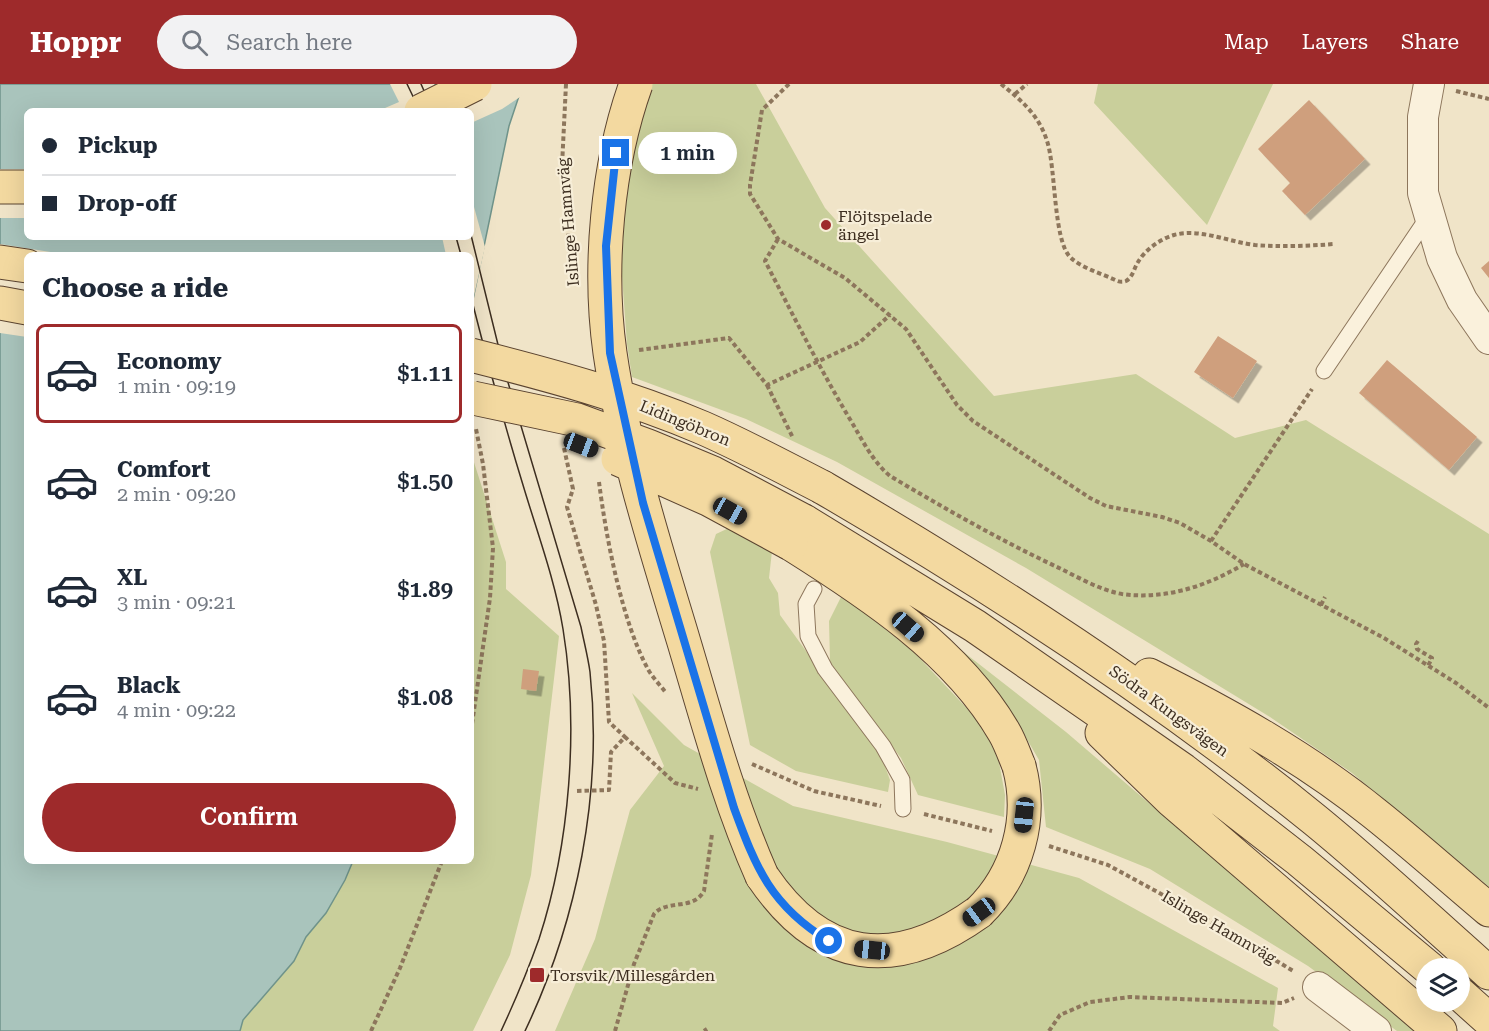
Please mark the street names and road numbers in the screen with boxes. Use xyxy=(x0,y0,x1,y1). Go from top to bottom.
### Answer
street label: Islinge Hamnväg xyxy=(553,156,583,287)
street label: Lidingöbron xyxy=(637,396,733,450)
street label: Södra Kungsvägen xyxy=(1106,661,1232,761)
street label: Islinge Hamnväg xyxy=(1158,887,1280,968)

